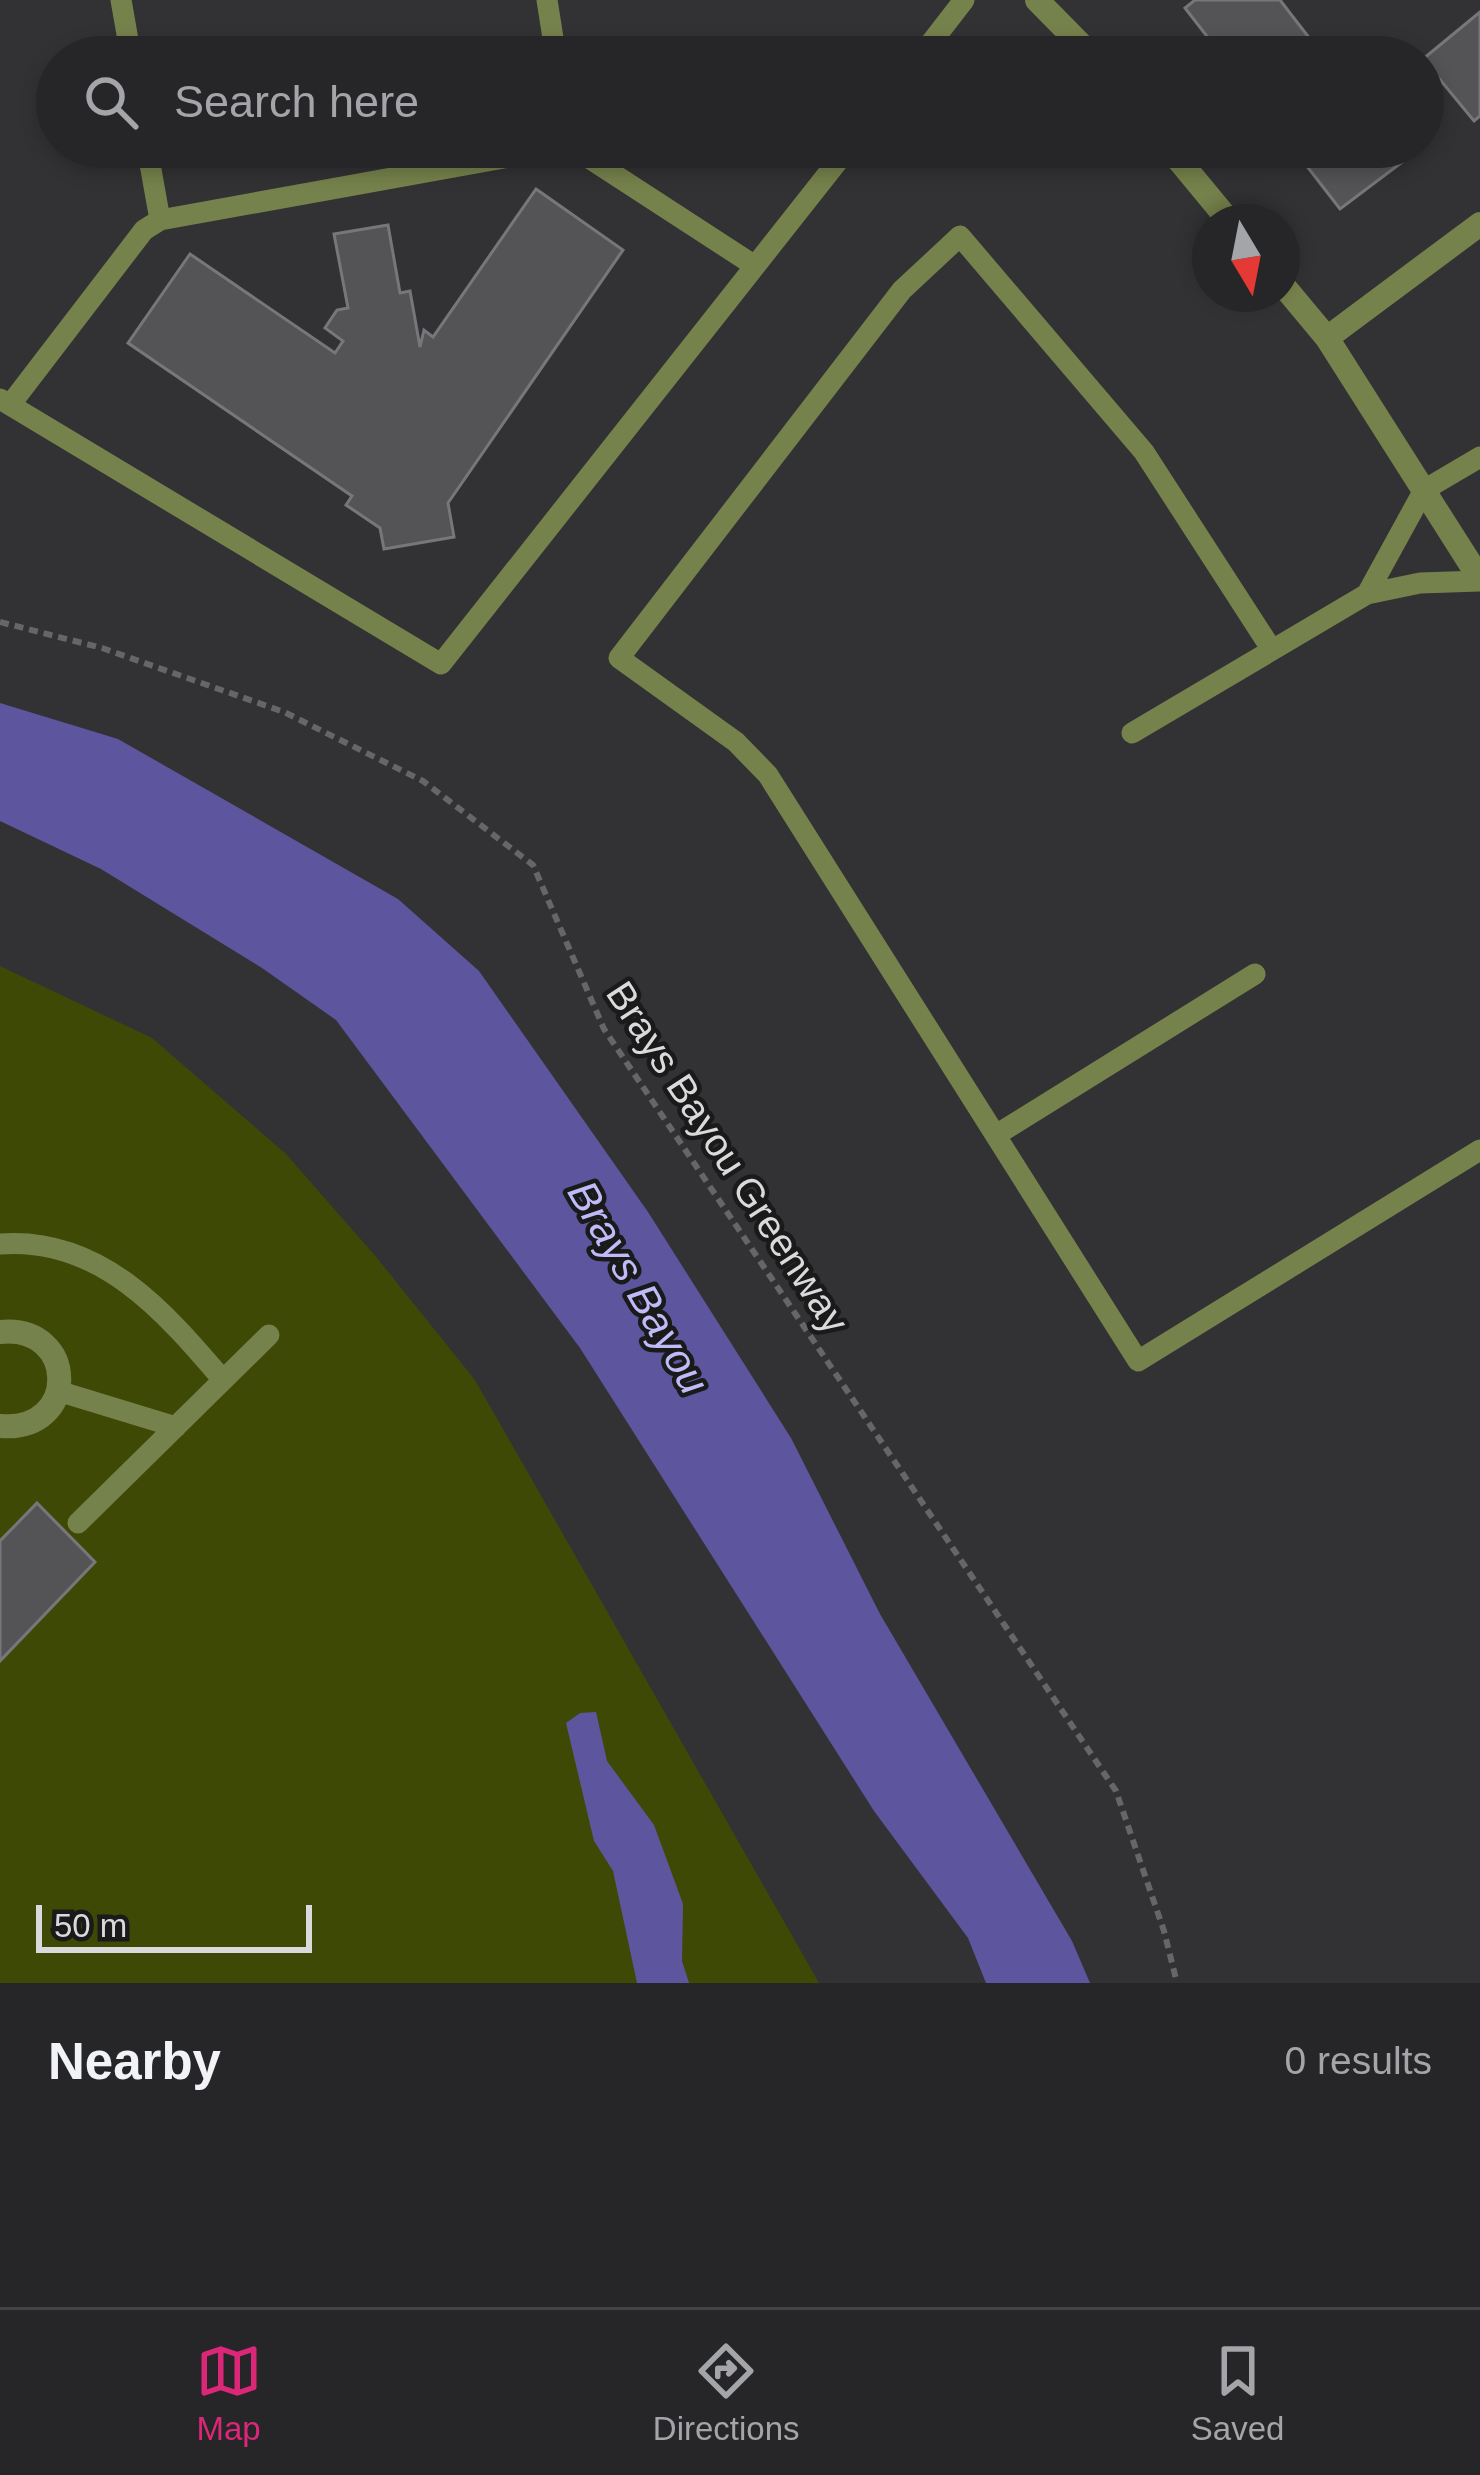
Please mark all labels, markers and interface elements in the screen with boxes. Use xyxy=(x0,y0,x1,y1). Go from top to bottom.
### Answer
search box xyxy=(36,36,1444,168)
icon: search xyxy=(78,69,144,135)
text: Search here xyxy=(174,76,419,127)
north arrow xyxy=(1192,204,1300,312)
street label: Brays Bayou Greenway xyxy=(597,972,859,1342)
water label: Brays Bayou xyxy=(558,1171,720,1403)
scale bar xyxy=(36,1899,312,1952)
text: 50 m xyxy=(54,1907,127,1944)
text: Nearby xyxy=(48,2033,221,2090)
text: 0 results xyxy=(1285,2039,1432,2082)
tab: Map xyxy=(196,2338,262,2448)
tab: Directions xyxy=(653,2338,800,2448)
tab: Saved xyxy=(1191,2338,1284,2448)

